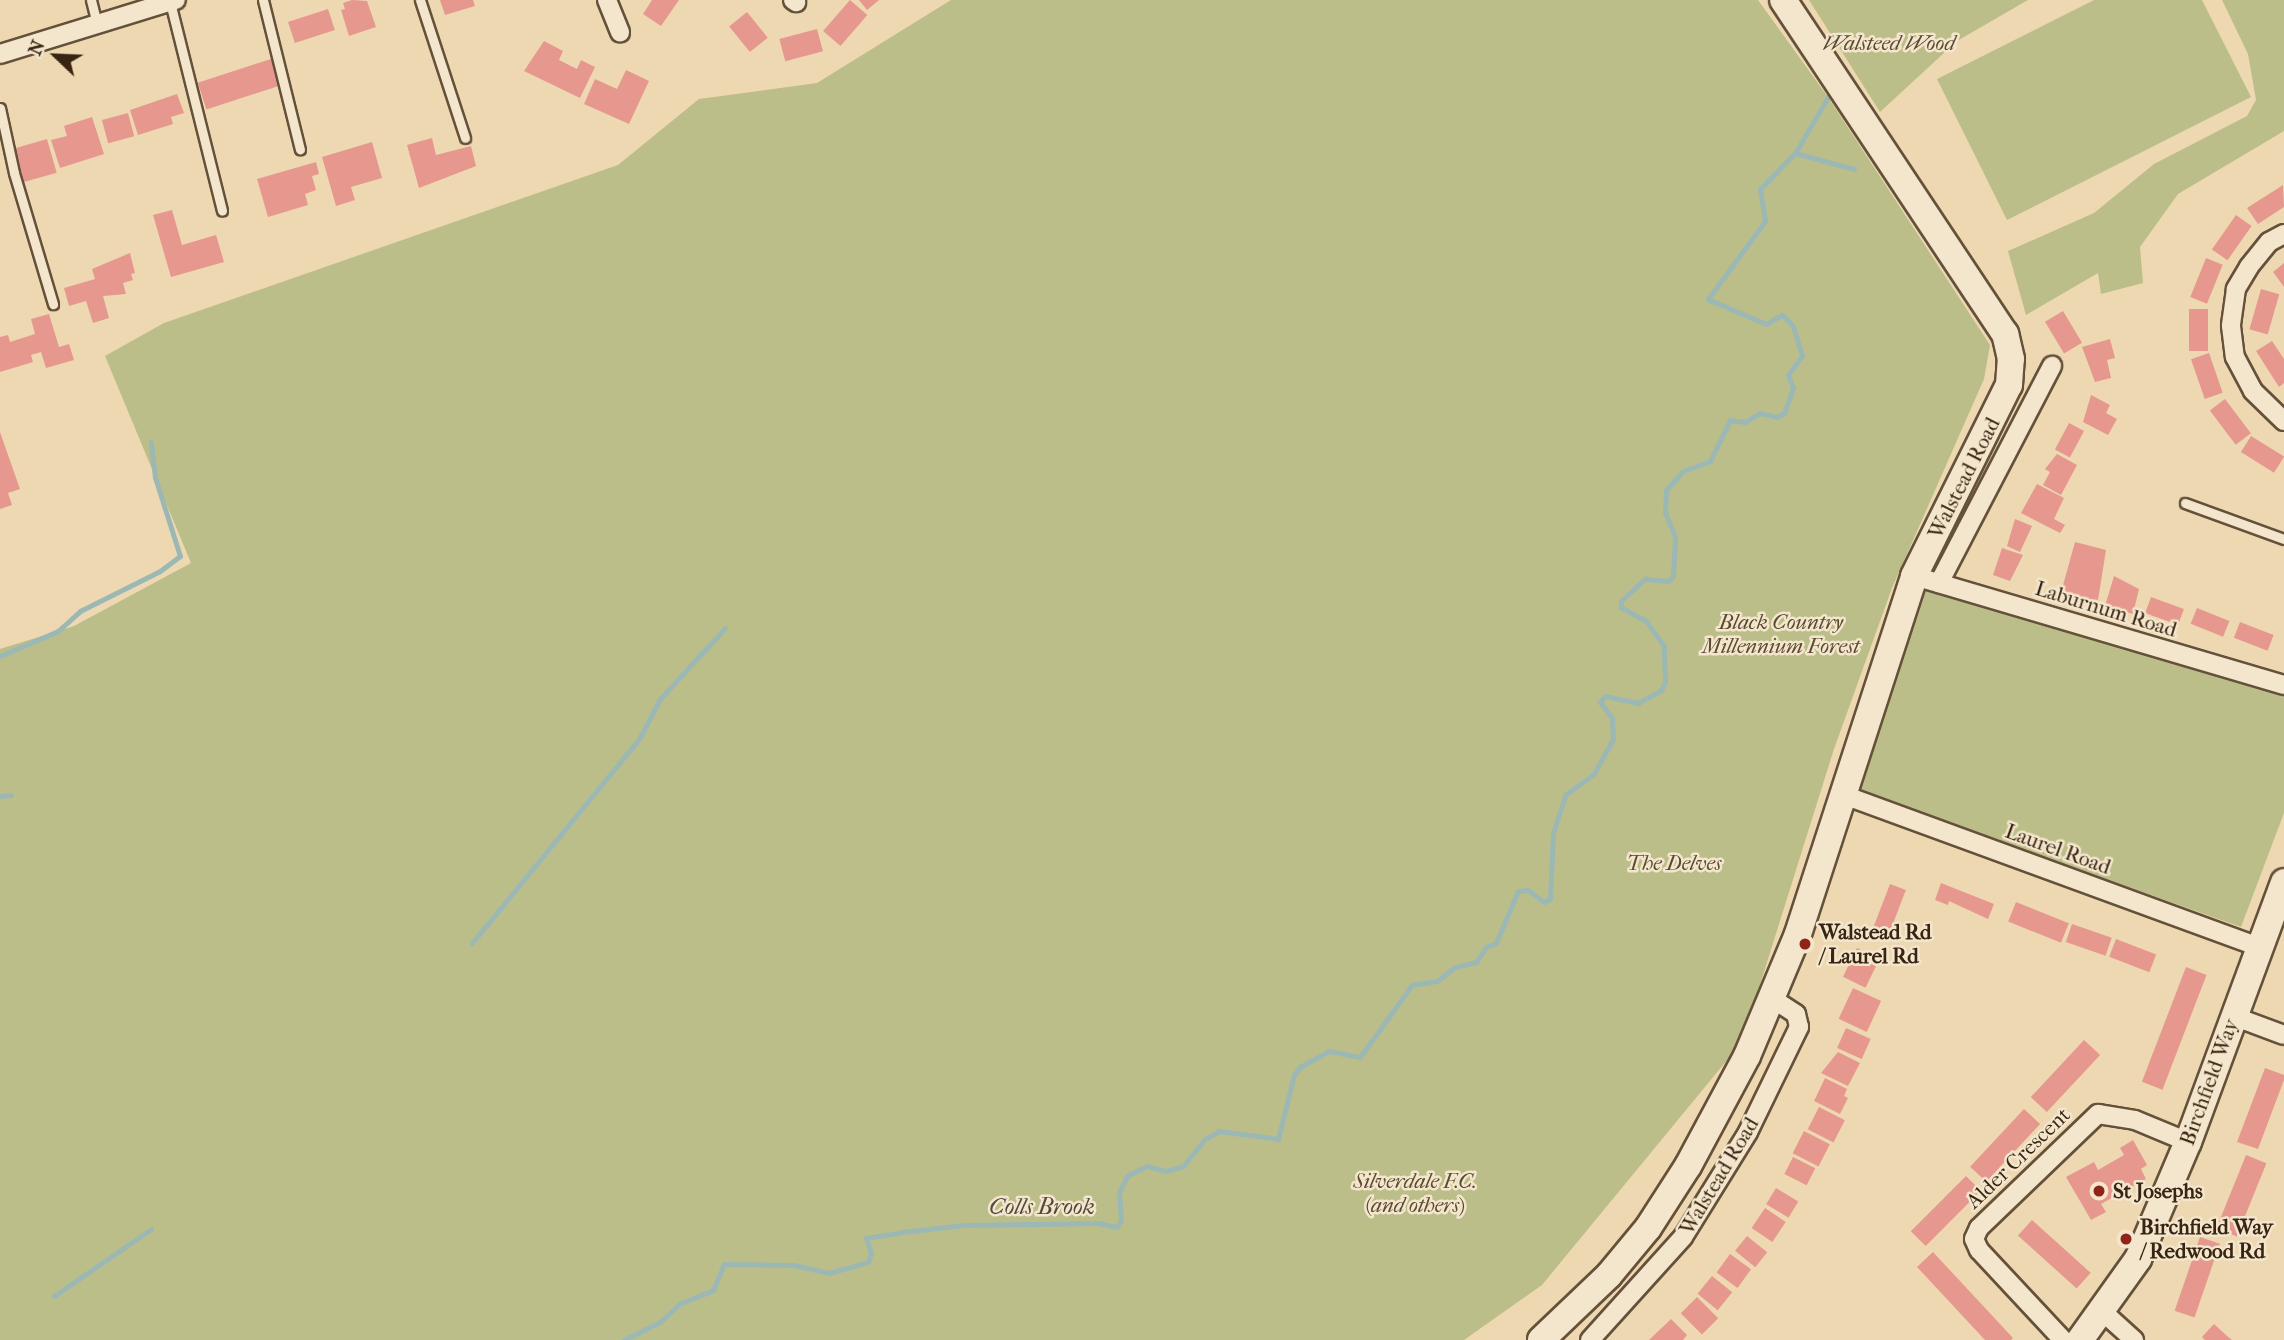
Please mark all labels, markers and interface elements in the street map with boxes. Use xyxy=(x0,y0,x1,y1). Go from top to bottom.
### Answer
north arrow xyxy=(21,21,91,91)
park label: Walsteed Wood xyxy=(1823,30,1955,56)
text: N xyxy=(24,37,50,59)
street label: Walstead Road xyxy=(1923,413,2005,543)
street label: Laburnum Road xyxy=(2032,576,2180,642)
park label: Black Country Millennium Forest xyxy=(1702,609,1860,659)
street label: Laurel Road xyxy=(2002,818,2114,880)
park label: The Delves xyxy=(1626,850,1722,876)
place label: Walstead Rd / Laurel Rd xyxy=(1819,919,1931,969)
marker: Walstead Rd / Laurel Rd xyxy=(1797,936,1813,952)
street label: Birchfield Way xyxy=(2174,1015,2244,1149)
street label: Alder Crescent xyxy=(1961,1102,2075,1214)
street label: Walstead Road xyxy=(1674,1113,1764,1239)
park label: Silverdale F.C. (and others) xyxy=(1353,1168,1477,1218)
place label: St Josephs xyxy=(2113,1178,2203,1204)
marker: St Josephs xyxy=(2091,1183,2107,1199)
water label: Colls Brook xyxy=(989,1193,1095,1221)
place label: Birchfield Way / Redwood Rd xyxy=(2140,1214,2273,1264)
marker: Birchfield Way / Redwood Rd xyxy=(2118,1231,2134,1247)

